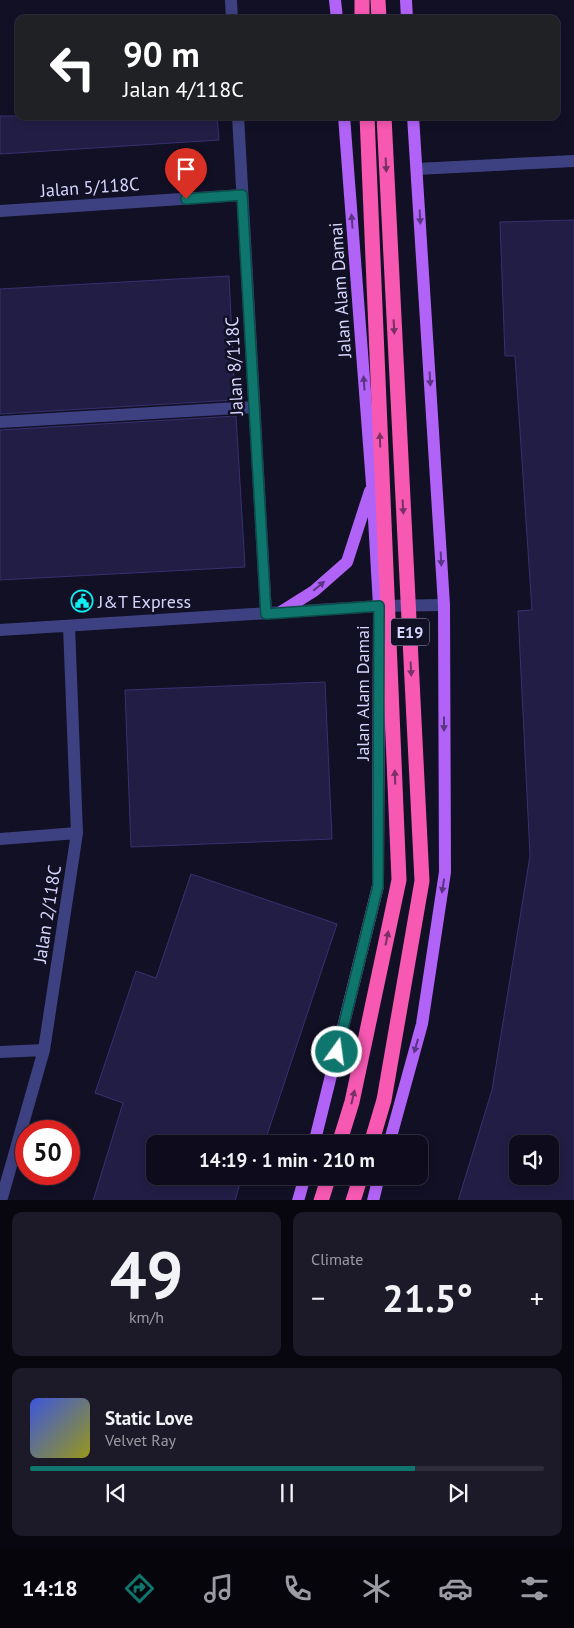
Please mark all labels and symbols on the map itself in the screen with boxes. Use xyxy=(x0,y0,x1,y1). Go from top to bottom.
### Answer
pin xyxy=(165,148,207,199)
one-way arrow xyxy=(382,157,390,173)
street label: Jalan 5/118C xyxy=(39,172,140,202)
one-way arrow xyxy=(417,210,425,226)
one-way arrow xyxy=(348,213,356,229)
street label: Jalan Alam Damai xyxy=(324,222,356,359)
street label: Jalan 8/118C xyxy=(220,316,248,417)
one-way arrow xyxy=(391,319,399,335)
one-way arrow xyxy=(426,372,434,388)
one-way arrow xyxy=(360,375,368,391)
one-way arrow xyxy=(376,432,384,448)
one-way arrow xyxy=(400,499,408,515)
one-way arrow xyxy=(437,551,445,567)
one-way arrow xyxy=(313,580,325,592)
public building icon: J&T Express xyxy=(70,589,94,613)
place label: J&T Express xyxy=(97,590,191,613)
road number: E19 xyxy=(391,618,429,646)
street label: Jalan Alam Damai xyxy=(351,625,374,762)
one-way arrow xyxy=(408,662,416,678)
one-way arrow xyxy=(440,716,448,732)
one-way arrow xyxy=(391,769,399,785)
street label: Jalan 2/118C xyxy=(28,863,66,966)
one-way arrow xyxy=(439,878,447,894)
one-way arrow xyxy=(383,931,391,946)
position arrow xyxy=(310,1025,362,1077)
one-way arrow xyxy=(411,1039,419,1054)
one-way arrow xyxy=(349,1090,357,1105)
speed limit sign: 50 xyxy=(15,1120,80,1185)

